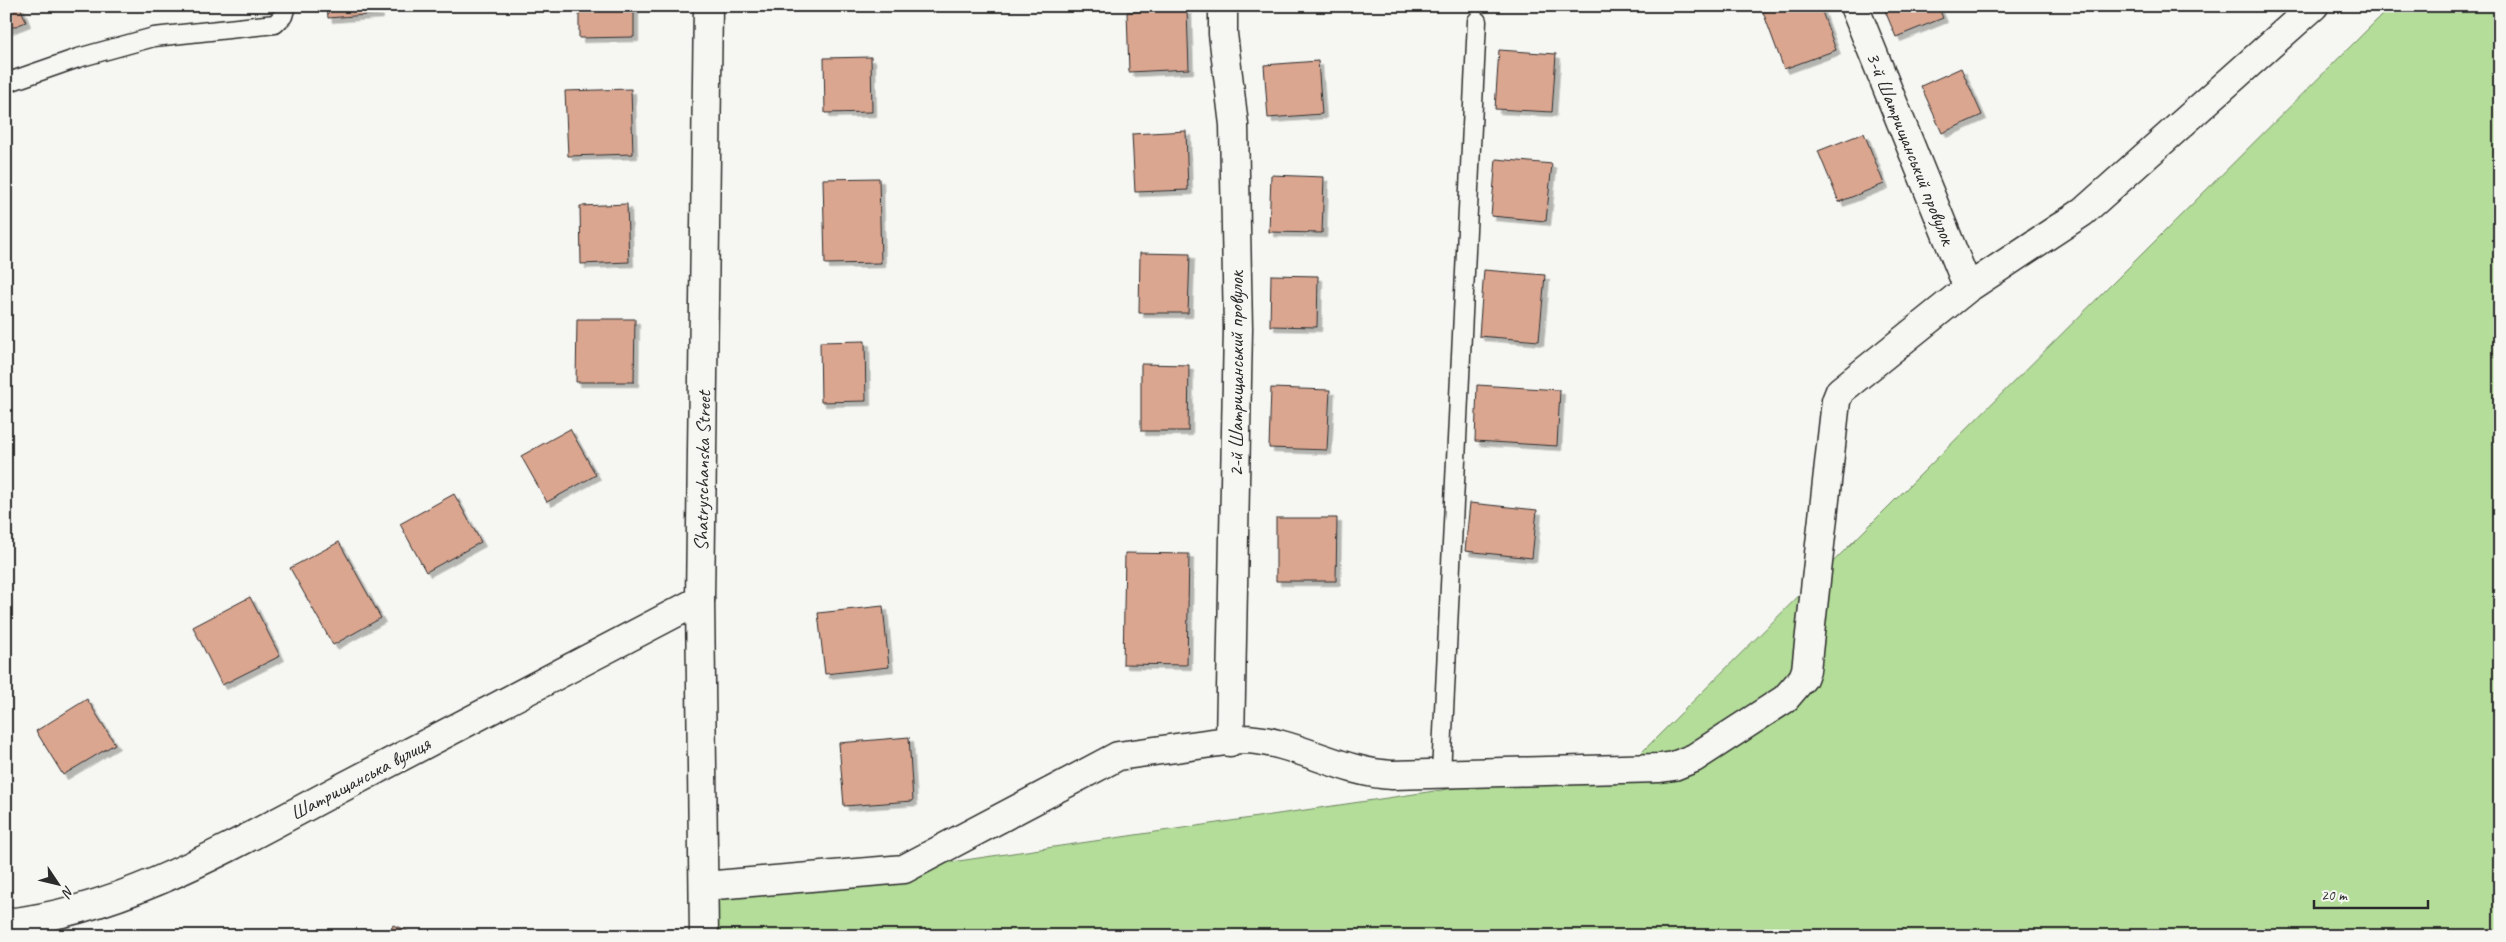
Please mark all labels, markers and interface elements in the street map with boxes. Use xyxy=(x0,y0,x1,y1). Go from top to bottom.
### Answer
street label: 3-й Шатрищанський провулок xyxy=(1860,48,1961,250)
street label: 2-й Шатрищанський провулок xyxy=(1224,269,1249,477)
street label: Shatryschanska Street xyxy=(689,388,716,551)
street label: Шатрищанська вулиця xyxy=(286,731,435,826)
north arrow xyxy=(32,860,82,910)
scale bar xyxy=(2314,877,2427,909)
text: N xyxy=(57,883,78,902)
text: 20 m xyxy=(2321,886,2348,905)

